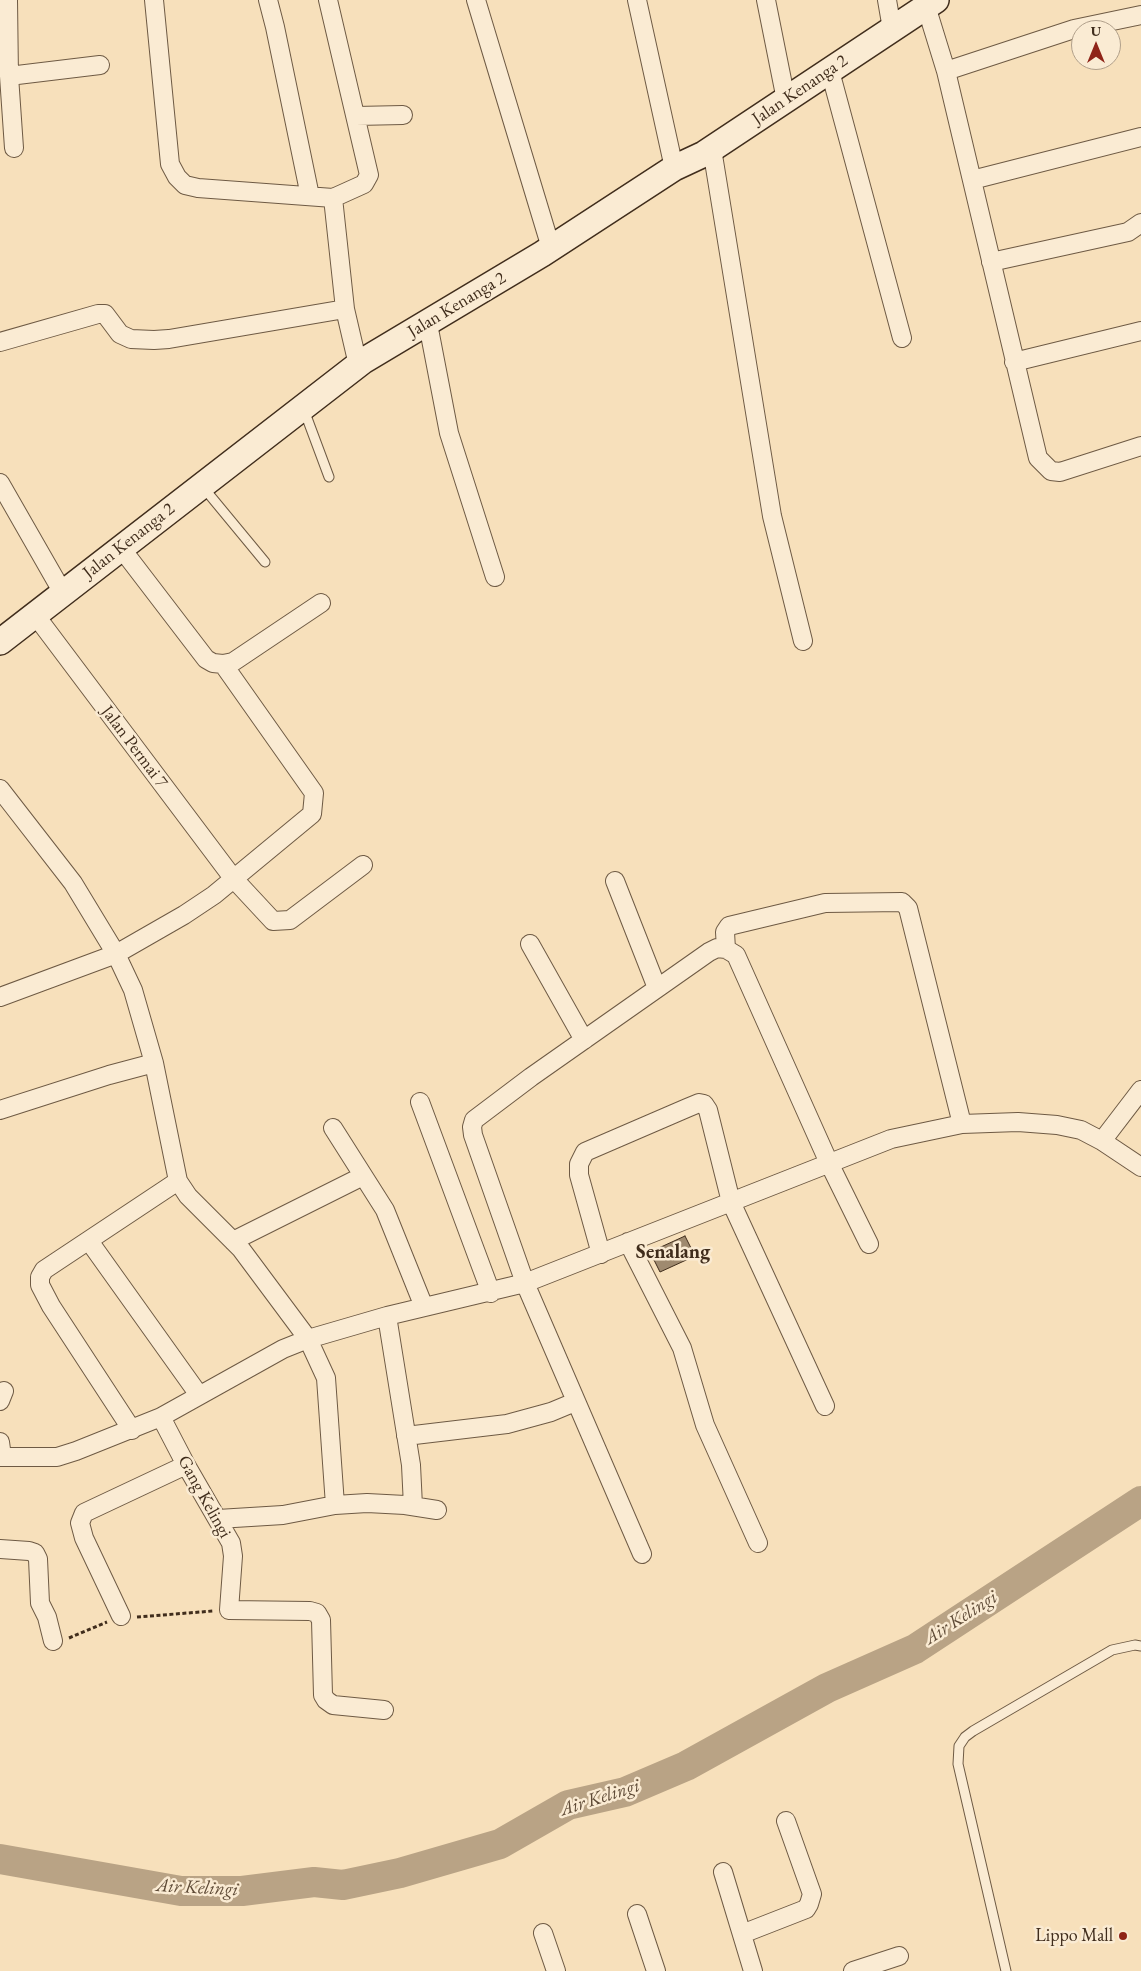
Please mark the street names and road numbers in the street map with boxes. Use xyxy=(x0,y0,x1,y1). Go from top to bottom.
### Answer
street label: Jalan Kenanga 2 xyxy=(748,50,852,130)
street label: Jalan Kenanga 2 xyxy=(404,267,510,343)
street label: Jalan Kenanga 2 xyxy=(79,498,179,584)
street label: Jalan Permai 7 xyxy=(96,701,172,793)
street label: Gang Kelingi xyxy=(172,1452,236,1542)

